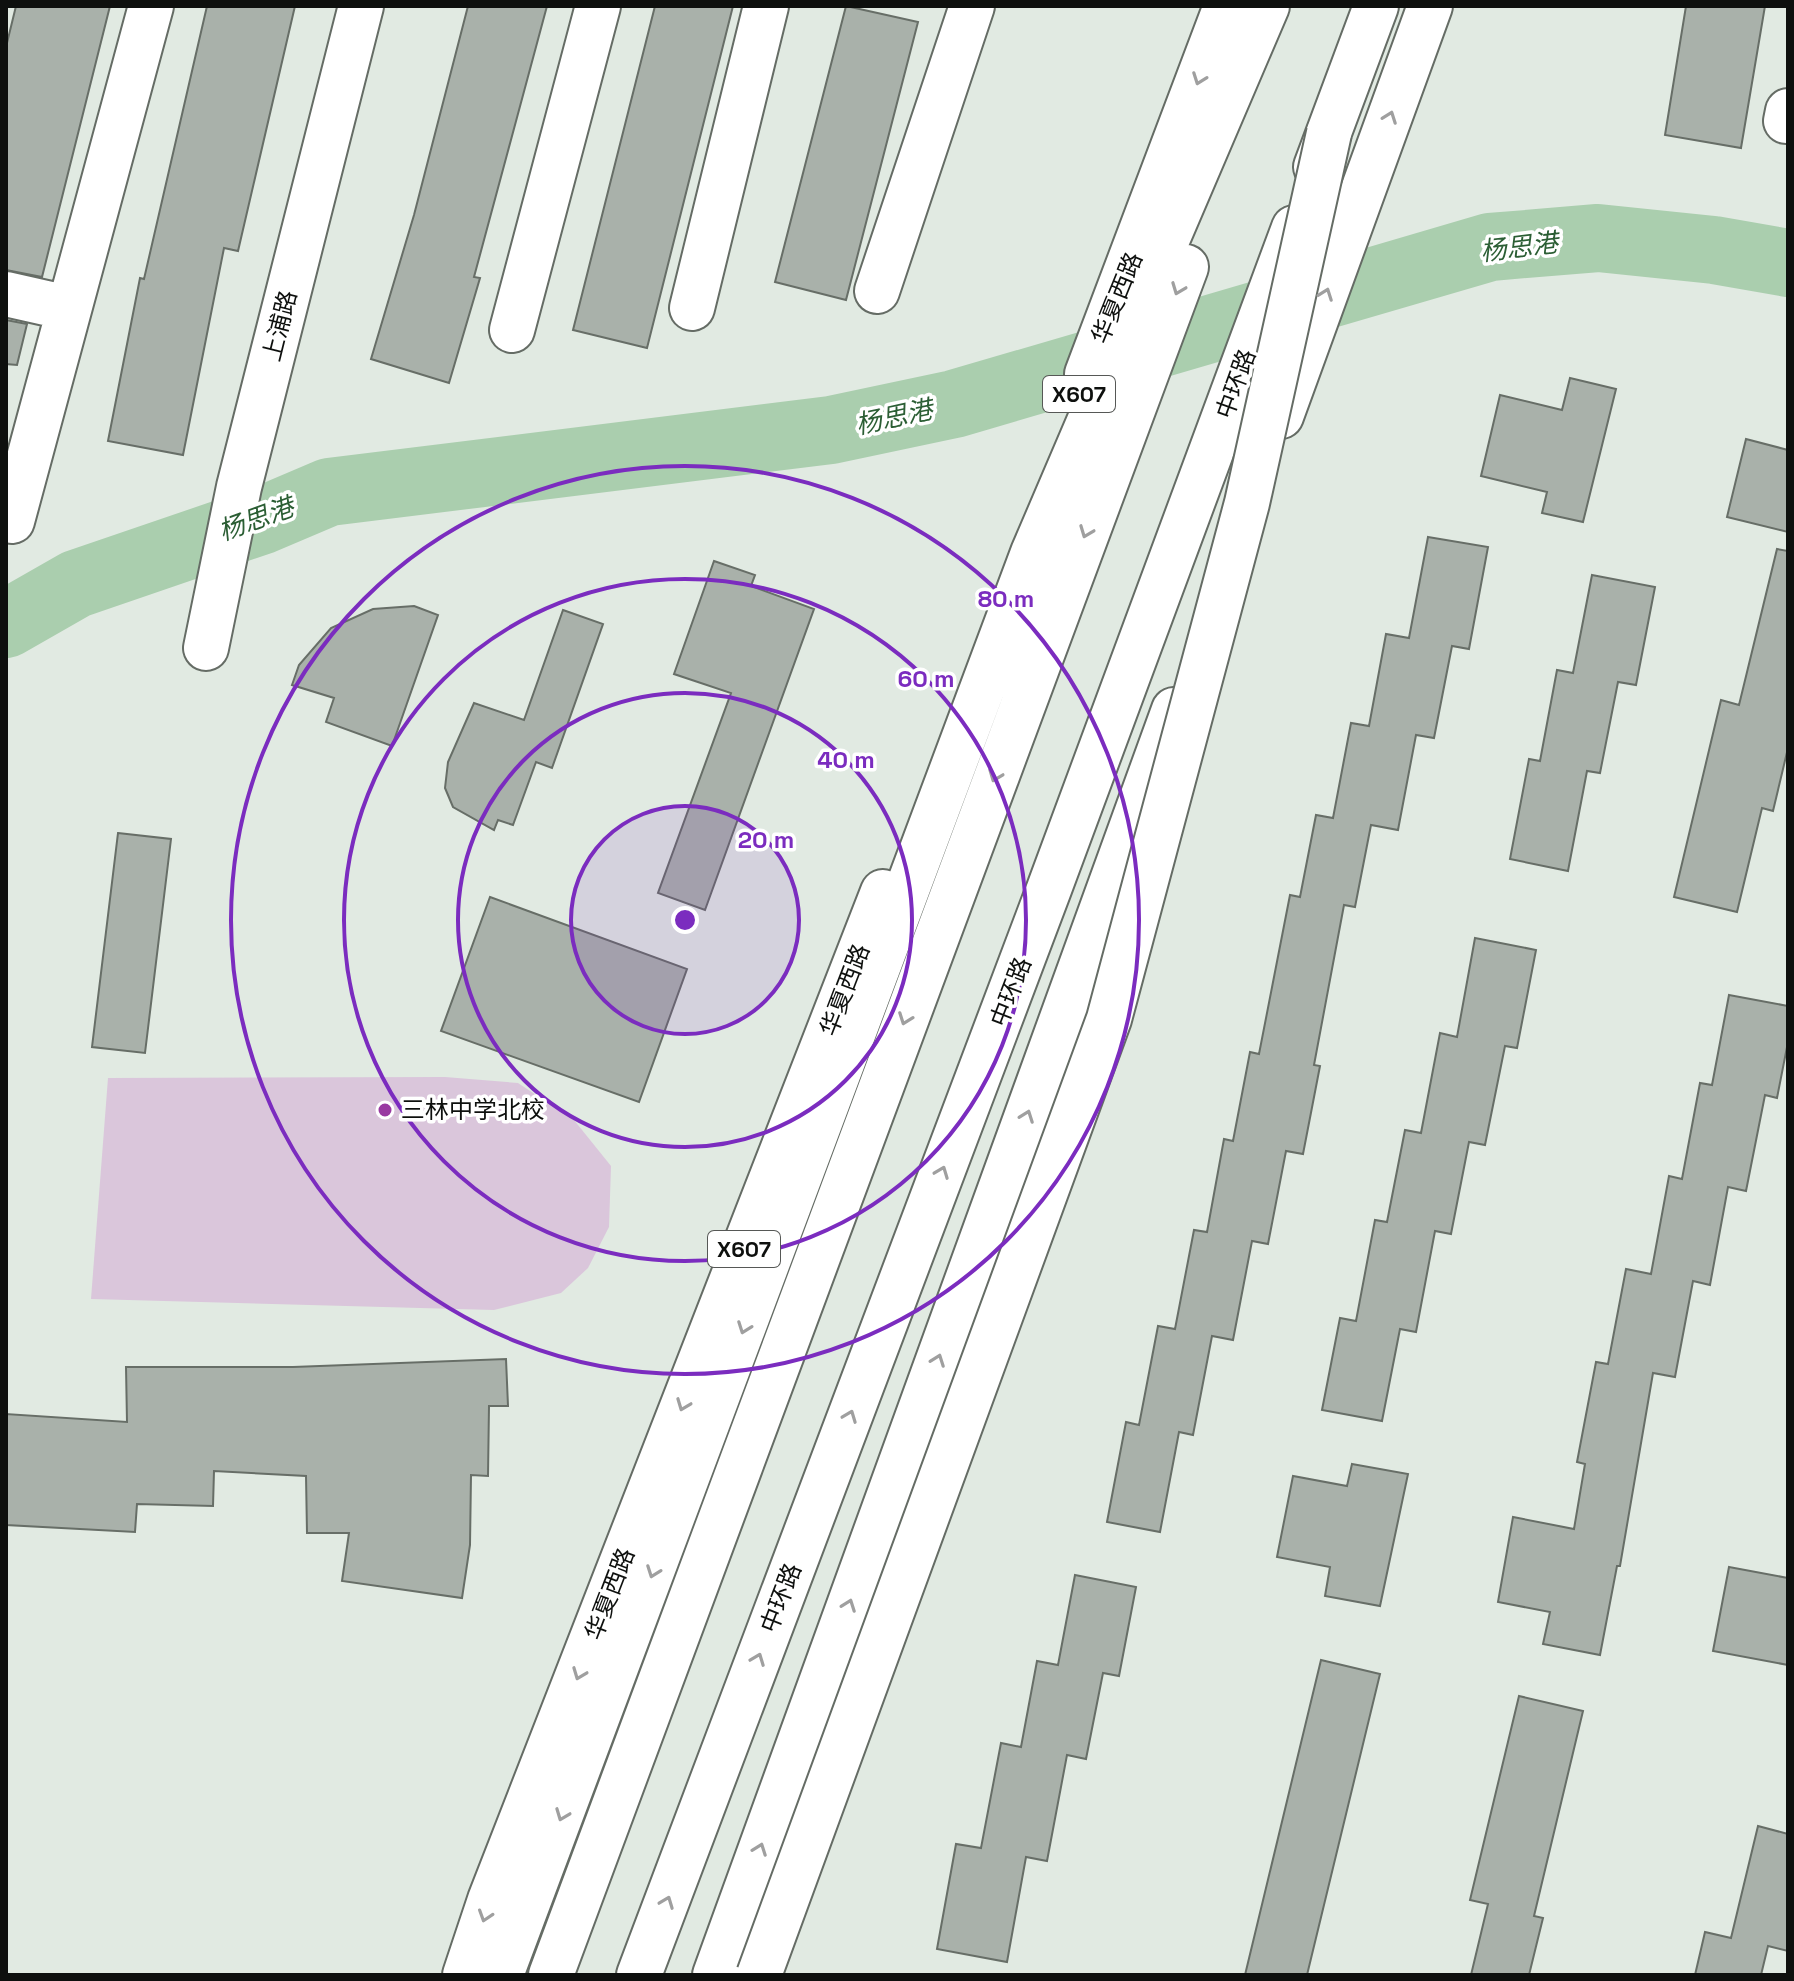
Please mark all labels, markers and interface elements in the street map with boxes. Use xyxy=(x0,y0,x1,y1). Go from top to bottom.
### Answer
one-way arrow xyxy=(1193,71,1209,85)
one-way arrow xyxy=(1380,111,1396,125)
water label: 杨思港 xyxy=(1478,225,1564,269)
street label: 华夏西路 xyxy=(1084,248,1149,348)
one-way arrow xyxy=(1171,281,1187,295)
street label: 上浦路 xyxy=(256,287,303,365)
one-way arrow xyxy=(1316,287,1332,301)
street label: 中环路 xyxy=(1209,345,1262,423)
road number: X607 xyxy=(1043,376,1115,412)
water label: 杨思港 xyxy=(852,391,940,442)
water label: 杨思港 xyxy=(214,488,302,548)
one-way arrow xyxy=(1079,524,1096,538)
text: 80 m xyxy=(978,583,1034,614)
text: 60 m xyxy=(898,663,954,694)
text: 40 m xyxy=(817,744,875,775)
one-way arrow xyxy=(988,768,1005,782)
text: 20 m xyxy=(738,824,794,855)
centre of rings xyxy=(671,906,699,934)
street label: 华夏西路 xyxy=(813,939,876,1040)
street label: 中环路 xyxy=(983,953,1038,1031)
one-way arrow xyxy=(898,1012,914,1026)
place label: 三林中学北校 xyxy=(401,1094,545,1125)
marker: 三林中学北校 xyxy=(376,1101,394,1119)
one-way arrow xyxy=(1017,1110,1033,1124)
one-way arrow xyxy=(932,1166,949,1180)
road number: X607 xyxy=(708,1231,780,1267)
one-way arrow xyxy=(737,1320,754,1334)
one-way arrow xyxy=(928,1354,945,1368)
one-way arrow xyxy=(676,1398,693,1412)
one-way arrow xyxy=(840,1409,857,1423)
street label: 华夏西路 xyxy=(578,1543,641,1644)
street label: 中环路 xyxy=(753,1559,808,1637)
one-way arrow xyxy=(646,1564,663,1578)
one-way arrow xyxy=(839,1598,856,1612)
one-way arrow xyxy=(748,1653,765,1667)
one-way arrow xyxy=(572,1666,588,1680)
one-way arrow xyxy=(555,1807,572,1821)
one-way arrow xyxy=(751,1843,767,1857)
one-way arrow xyxy=(657,1896,674,1910)
one-way arrow xyxy=(478,1909,494,1923)

